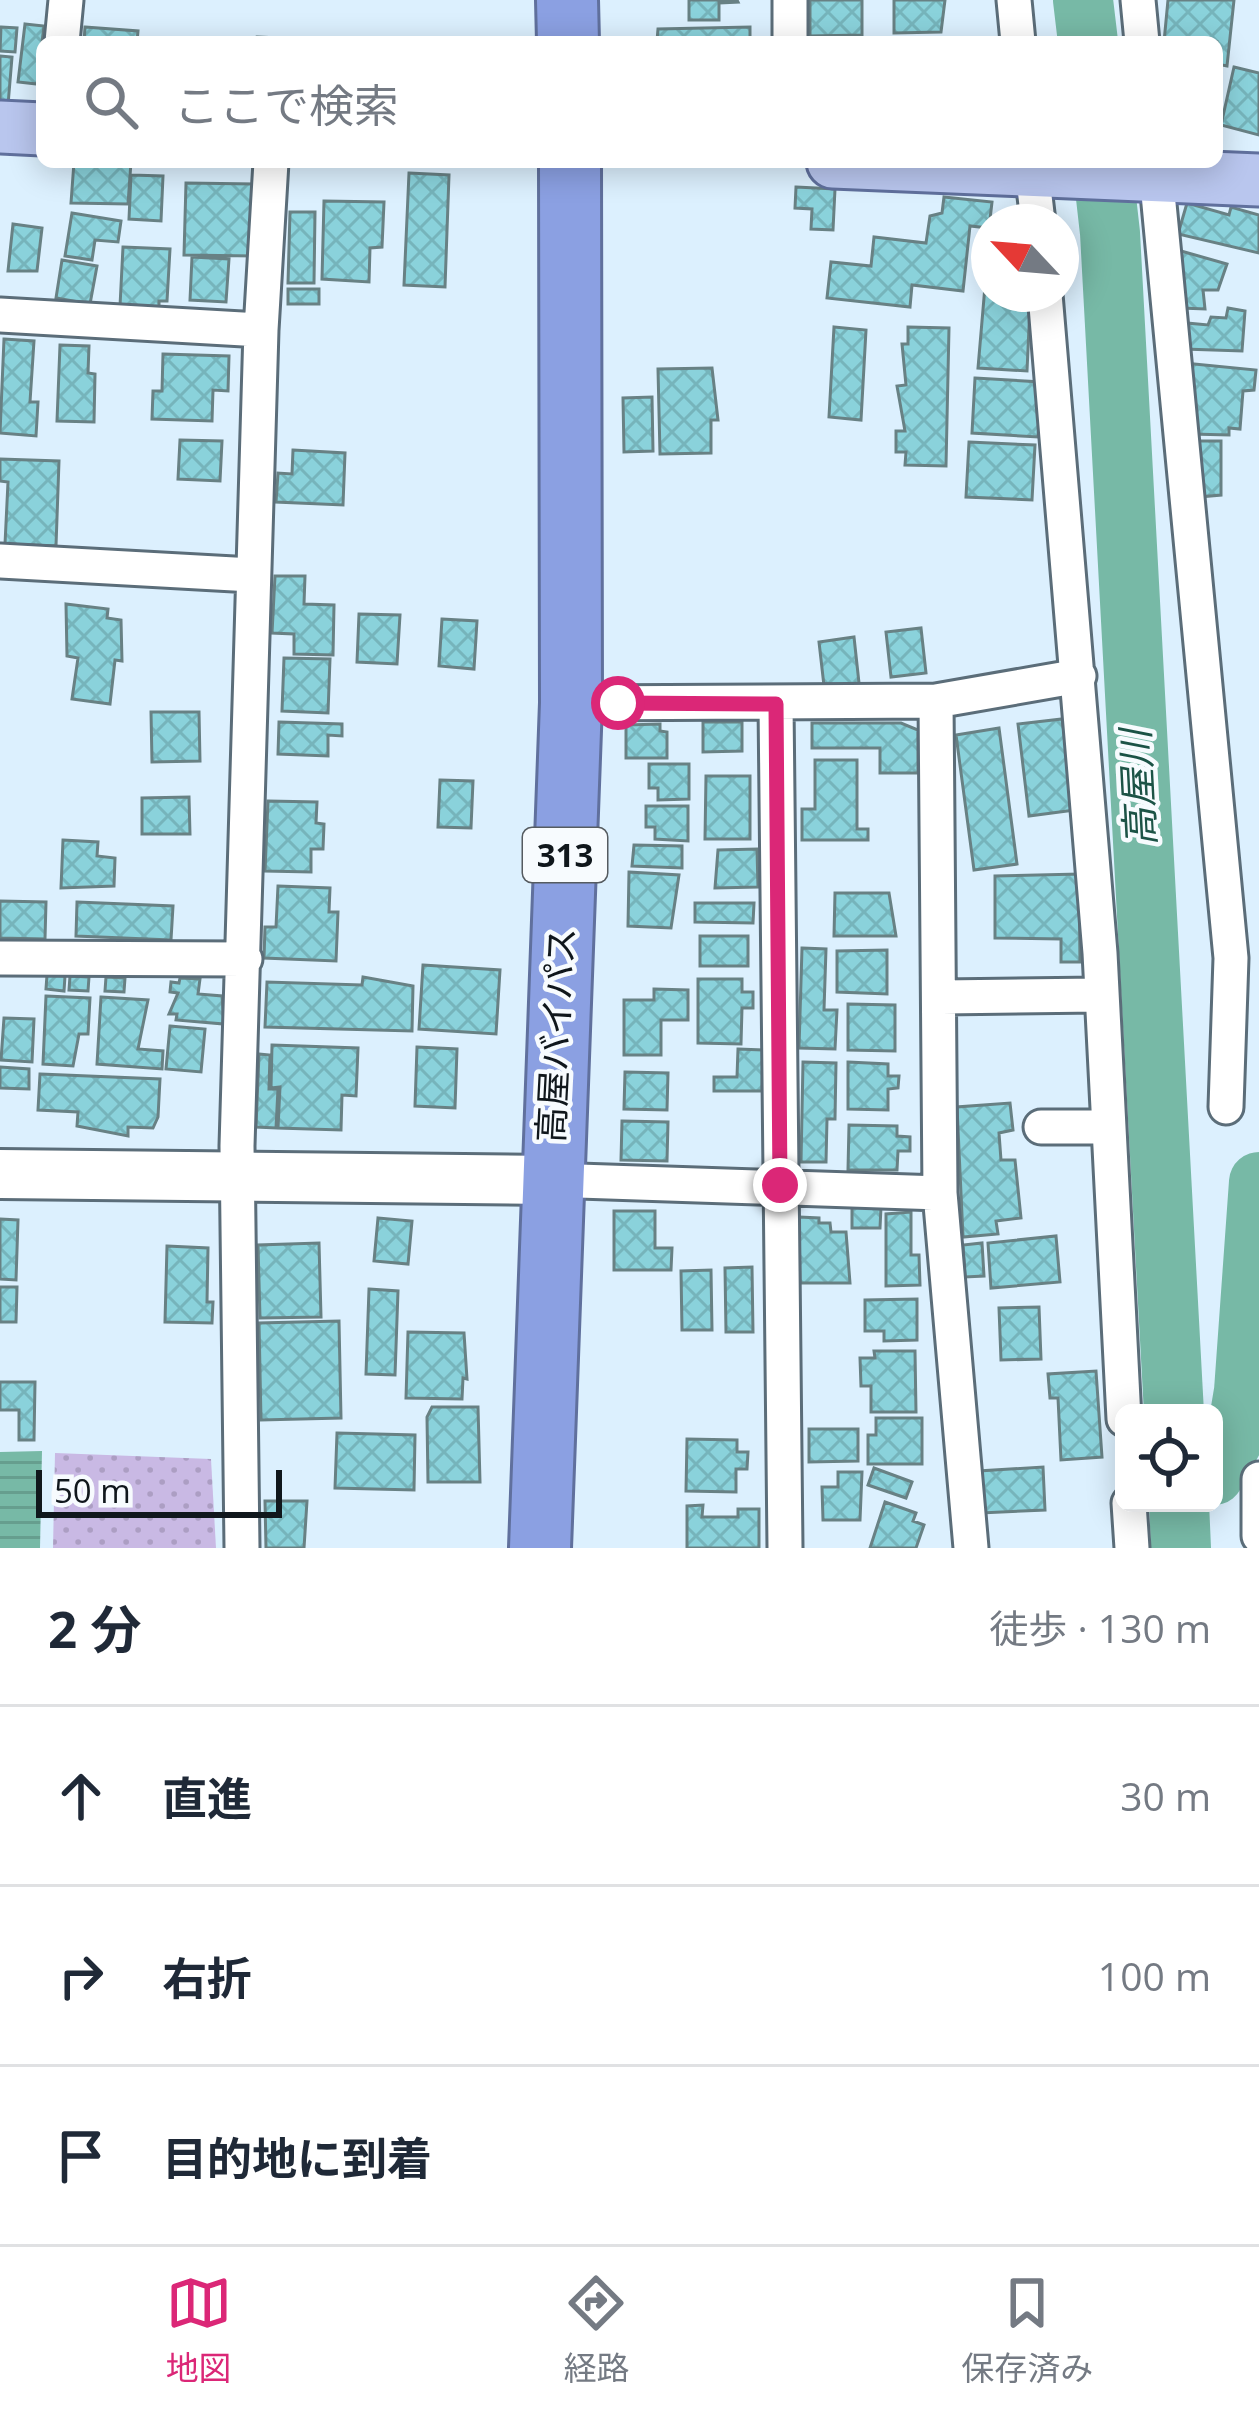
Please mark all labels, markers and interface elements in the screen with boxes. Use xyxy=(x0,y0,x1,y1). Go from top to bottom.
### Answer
search box xyxy=(36,36,1223,168)
icon: search xyxy=(78,69,144,135)
text: ここで検索 xyxy=(174,74,399,135)
north arrow xyxy=(971,204,1079,312)
route start xyxy=(591,676,645,730)
water label: 高屋川 xyxy=(1107,724,1166,848)
road number: 313 xyxy=(523,828,607,882)
street label: 高屋バイパス xyxy=(525,926,586,1144)
route end xyxy=(753,1158,807,1212)
map controls xyxy=(1115,1404,1223,1512)
button: locate xyxy=(1115,1404,1223,1512)
scale bar xyxy=(36,1464,282,1517)
text: 50 m xyxy=(54,1468,131,1513)
text: 2 分 xyxy=(48,1593,141,1663)
text: 徒歩 · 130 m xyxy=(989,1601,1211,1654)
icon: ahead xyxy=(48,1763,114,1829)
text: 直進 xyxy=(162,1767,252,1828)
text: 30 m xyxy=(1120,1769,1211,1822)
icon: right xyxy=(48,1943,114,2009)
text: 右折 xyxy=(162,1947,252,2008)
text: 100 m xyxy=(1098,1949,1211,2002)
icon: arrive xyxy=(48,2123,114,2189)
text: 目的地に到着 xyxy=(162,2127,432,2188)
tab: 地図 xyxy=(166,2270,232,2390)
tab: 経路 xyxy=(563,2270,629,2390)
tab: 保存済み xyxy=(961,2270,1093,2390)

